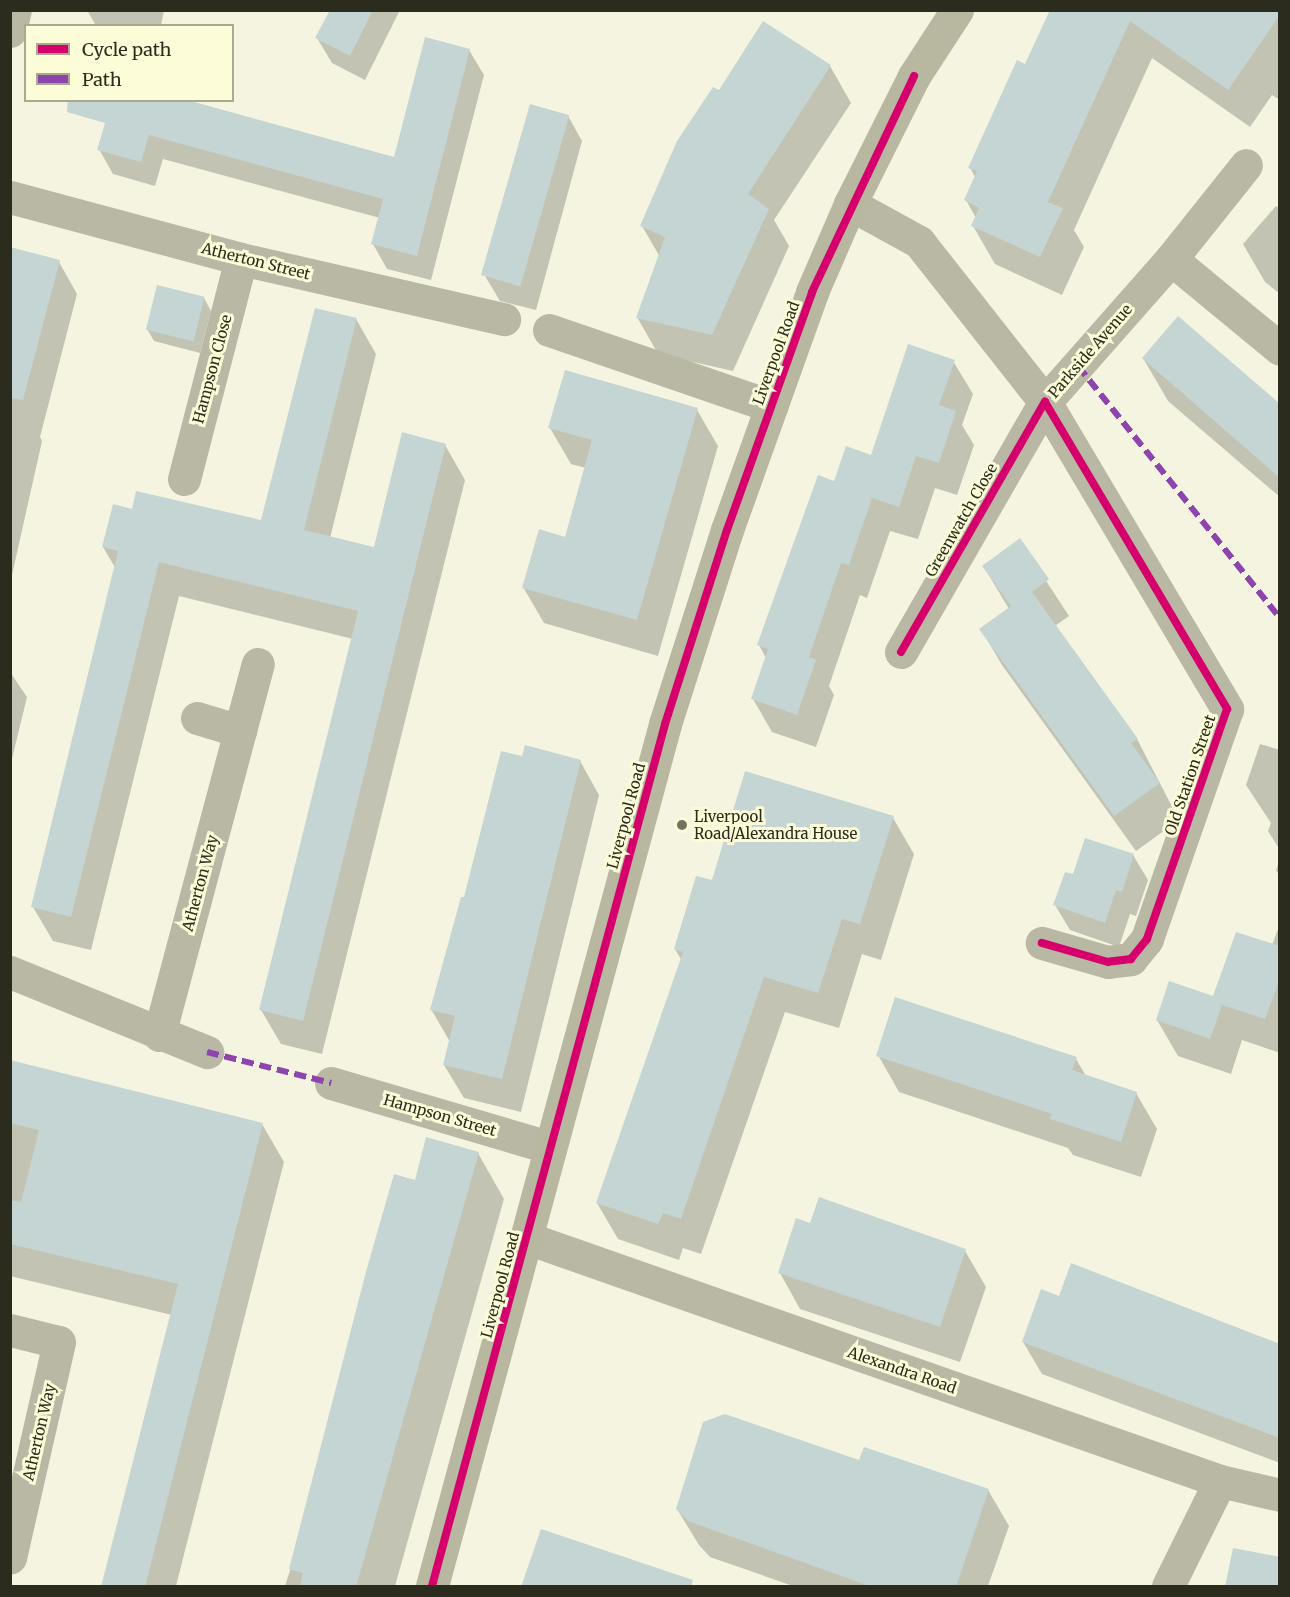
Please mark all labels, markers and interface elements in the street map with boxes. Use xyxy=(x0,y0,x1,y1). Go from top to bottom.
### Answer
legend xyxy=(24,24,234,102)
text: Cycle path xyxy=(82,38,171,61)
text: Path xyxy=(82,68,122,91)
street label: Atherton Street xyxy=(200,239,312,283)
street label: Liverpool Road xyxy=(749,299,803,407)
street label: Parkside Avenue xyxy=(1044,300,1136,402)
street label: Hampson Close xyxy=(189,313,235,425)
street label: Greenwatch Close xyxy=(921,460,1001,580)
street label: Old Station Street xyxy=(1161,712,1219,838)
street label: Liverpool Road xyxy=(603,761,649,871)
place label: Liverpool Road/Alexandra House xyxy=(694,807,857,842)
marker: Liverpool Road/Alexandra House xyxy=(675,818,689,832)
street label: Atherton Way xyxy=(178,833,222,933)
street label: Hampson Street xyxy=(382,1090,498,1140)
street label: Liverpool Road xyxy=(477,1230,523,1340)
street label: Alexandra Road xyxy=(845,1343,959,1397)
street label: Atherton Way xyxy=(19,1382,59,1482)

